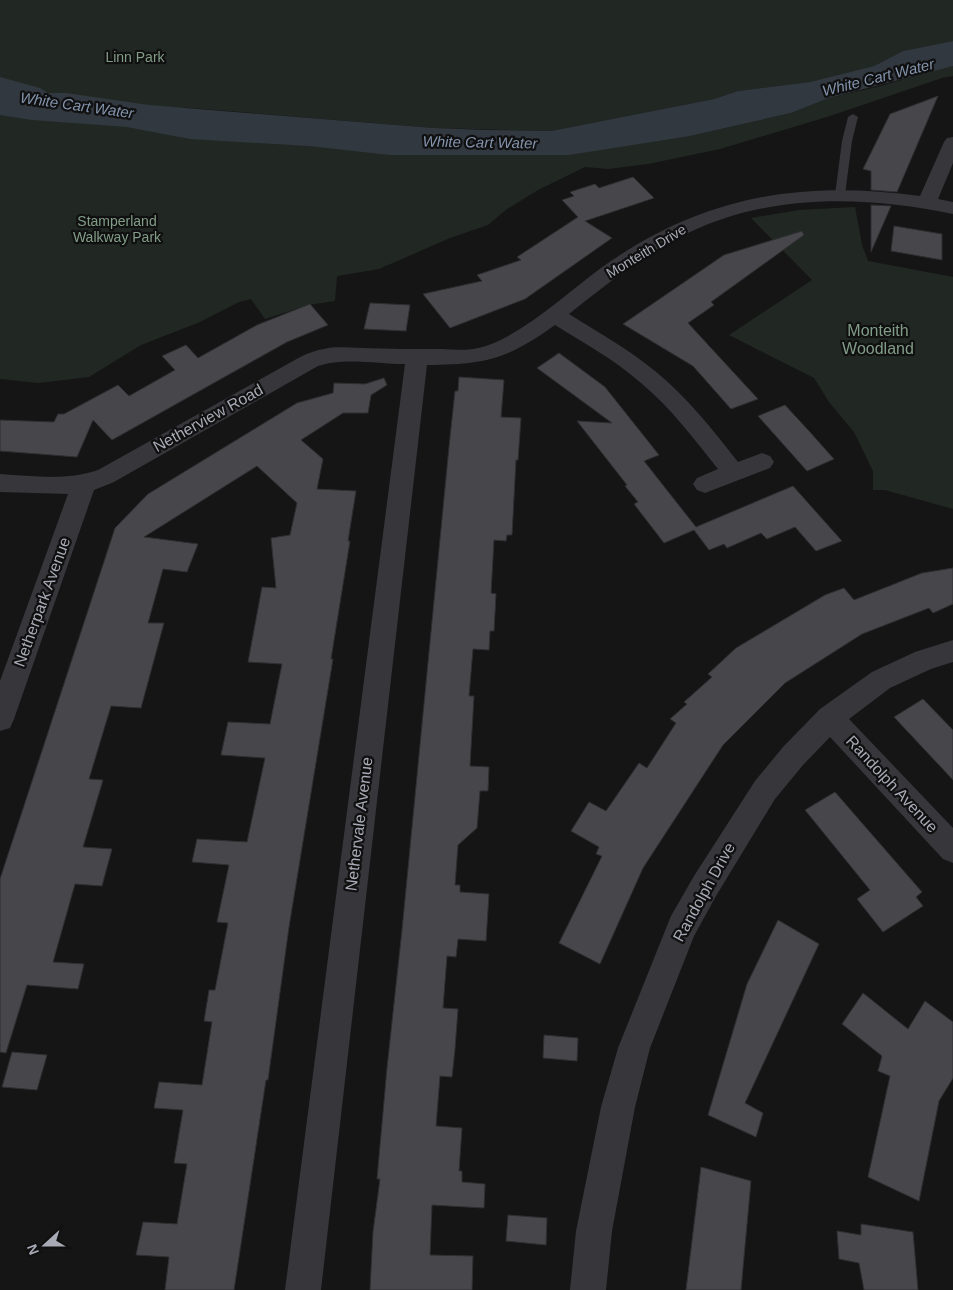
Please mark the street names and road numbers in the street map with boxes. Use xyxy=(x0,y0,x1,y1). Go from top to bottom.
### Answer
street label: Monteith Drive xyxy=(603,221,689,281)
street label: Netherview Road xyxy=(150,381,266,455)
street label: Netherpark Avenue xyxy=(11,535,73,669)
street label: Randolph Avenue xyxy=(843,732,941,836)
street label: Nethervale Avenue xyxy=(342,756,376,892)
street label: Randolph Drive xyxy=(670,840,738,944)

